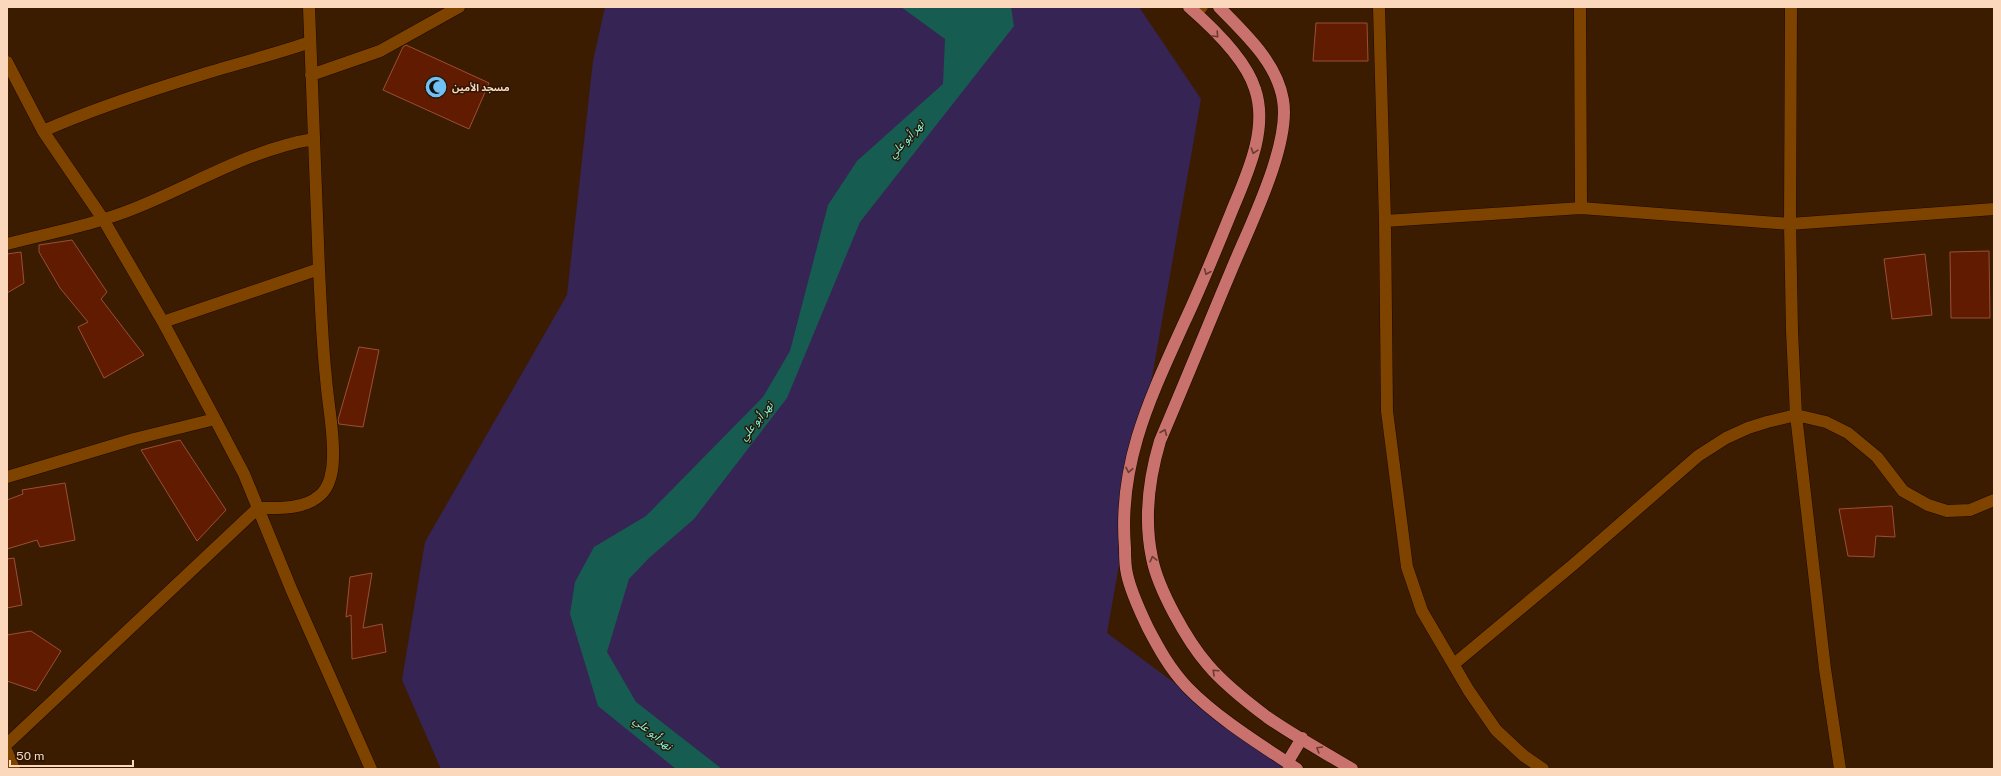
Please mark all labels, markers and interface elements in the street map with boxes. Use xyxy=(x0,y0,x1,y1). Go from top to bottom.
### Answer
one-way arrow xyxy=(1212,30,1219,38)
mosque icon: مسجد الأمين xyxy=(423,74,449,100)
place label: مسجد الأمين xyxy=(452,81,510,94)
water label: نهر أبو علي xyxy=(886,117,930,162)
one-way arrow xyxy=(1250,147,1259,154)
one-way arrow xyxy=(1204,267,1212,275)
water label: نهر أبو علي xyxy=(737,398,779,445)
one-way arrow xyxy=(1159,428,1167,436)
one-way arrow xyxy=(1125,467,1133,474)
one-way arrow xyxy=(1149,556,1158,563)
one-way arrow xyxy=(1212,669,1220,676)
water label: نهر أبو علي xyxy=(629,714,676,756)
scale bar xyxy=(10,742,133,768)
one-way arrow xyxy=(1316,746,1323,753)
text: 50 m xyxy=(16,749,44,763)

